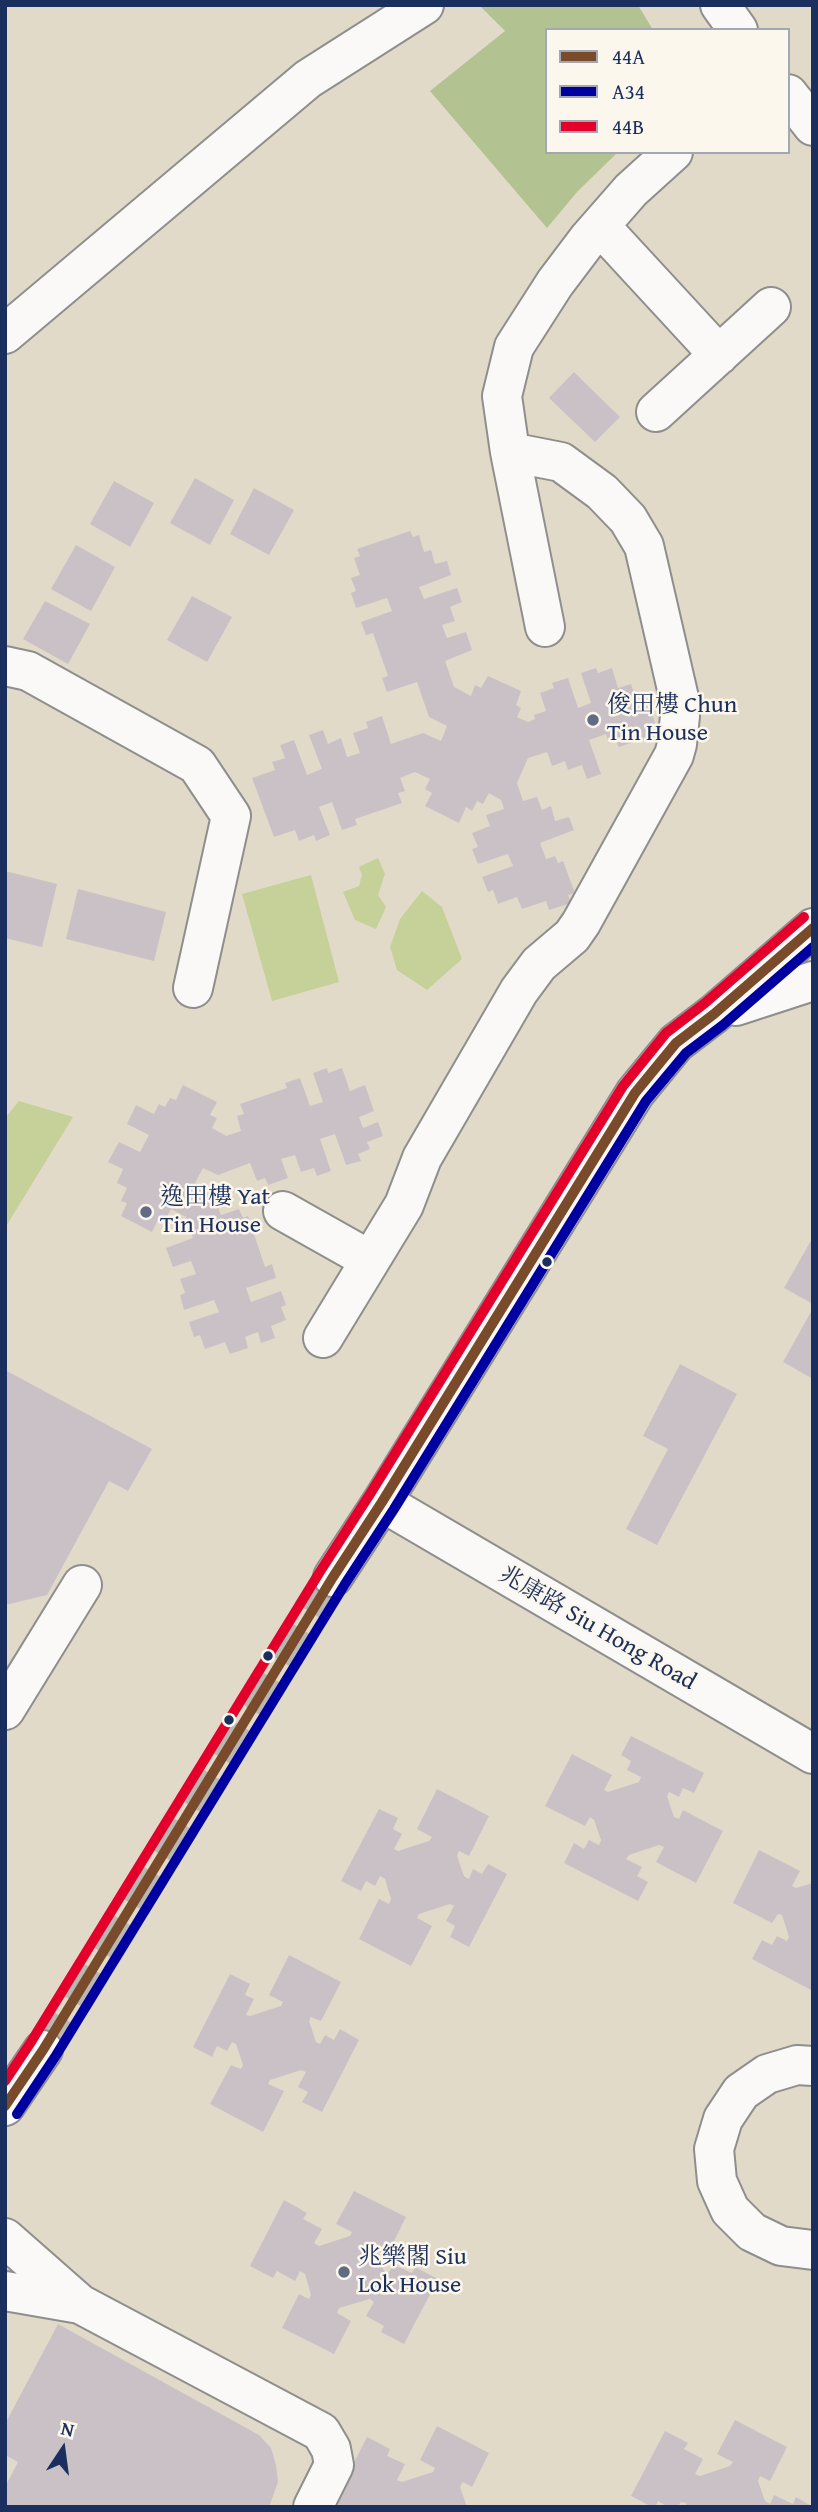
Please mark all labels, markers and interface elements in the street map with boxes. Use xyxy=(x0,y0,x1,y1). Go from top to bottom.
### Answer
legend xyxy=(545,28,790,154)
text: 44A xyxy=(612,41,645,72)
text: A34 xyxy=(612,76,645,107)
text: 44B xyxy=(612,111,644,142)
place label: 俊田樓 Chun Tin House xyxy=(607,692,737,748)
marker: 俊田樓 Chun Tin House xyxy=(585,712,601,728)
place label: 逸田樓 Yat Tin House xyxy=(160,1184,270,1240)
marker: 逸田樓 Yat Tin House xyxy=(138,1204,154,1220)
unlabelled marker xyxy=(540,1255,554,1269)
street label: 兆康路 Siu Hong Road xyxy=(493,1561,701,1697)
unlabelled marker xyxy=(261,1649,275,1663)
unlabelled marker xyxy=(222,1713,236,1727)
place label: 兆樂閣 Siu Lok House xyxy=(358,2244,467,2300)
marker: 兆樂閣 Siu Lok House xyxy=(336,2264,352,2280)
text: N xyxy=(58,2413,77,2444)
north arrow xyxy=(28,2414,98,2484)

